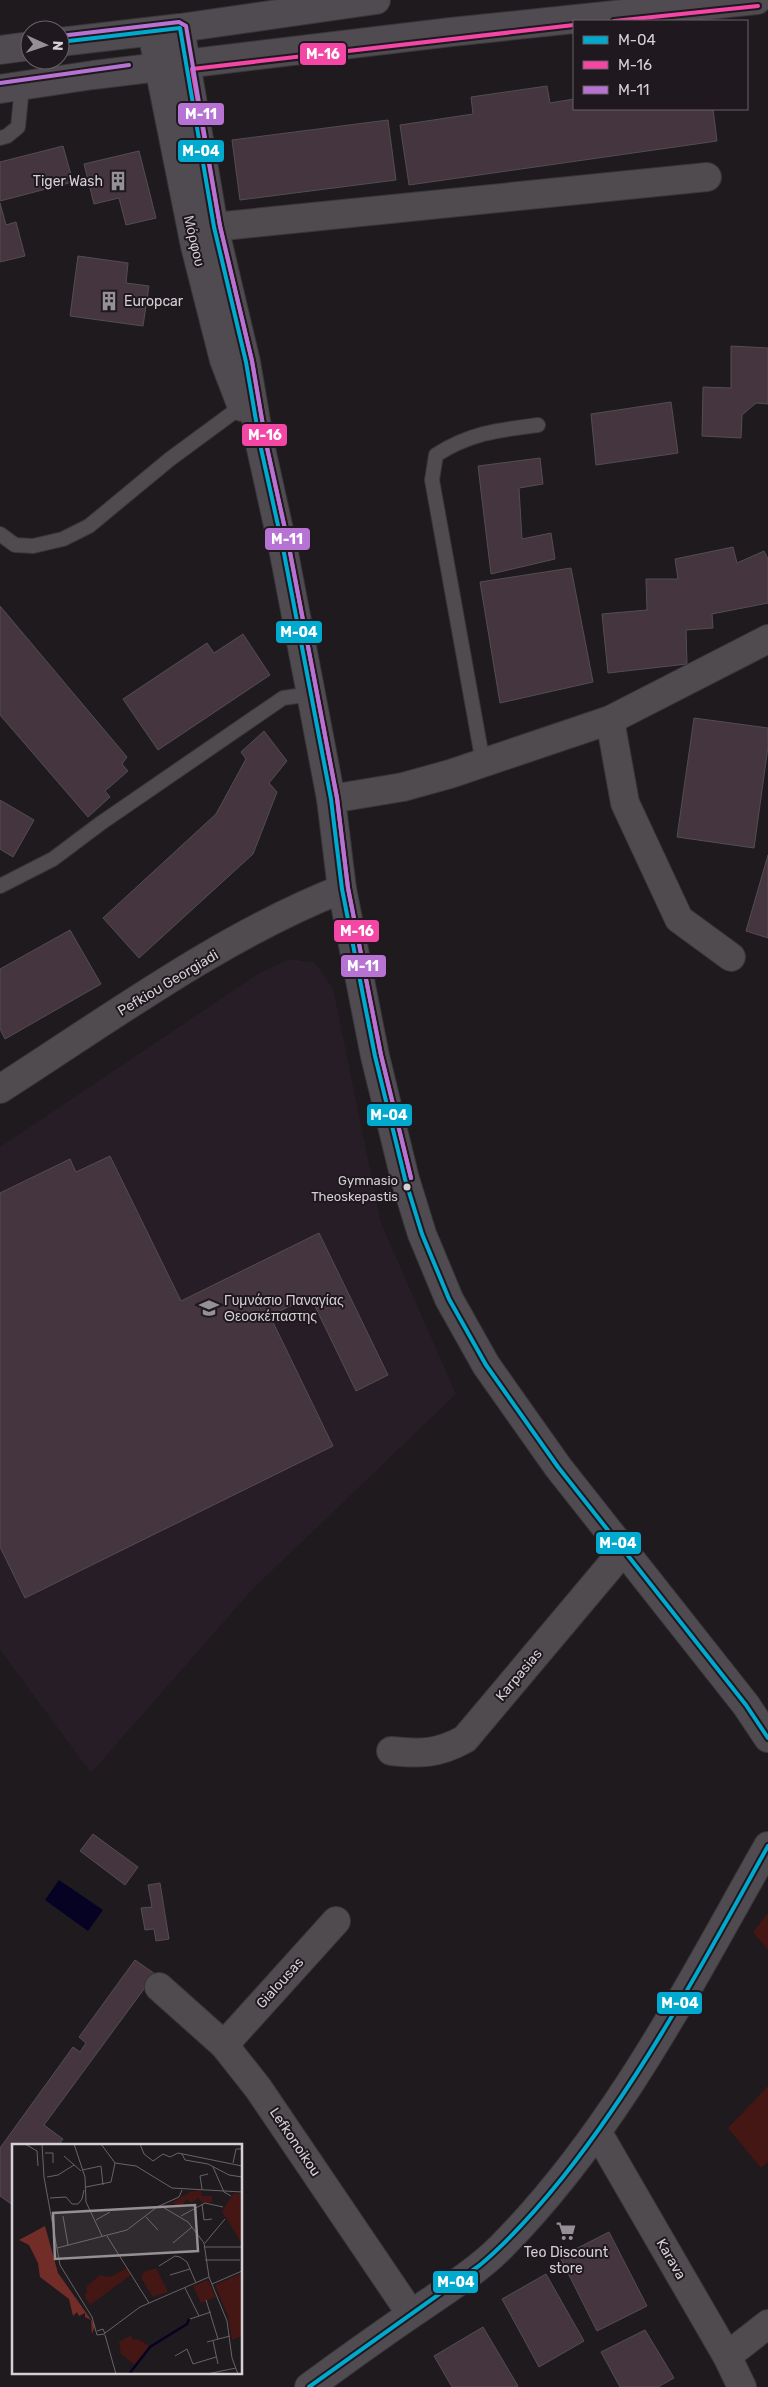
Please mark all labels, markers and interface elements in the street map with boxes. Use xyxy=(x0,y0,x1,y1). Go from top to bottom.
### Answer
north arrow xyxy=(20,20,70,70)
legend xyxy=(573,20,748,110)
text: M-04 xyxy=(618,31,656,49)
text: N xyxy=(49,40,66,51)
line badge: M-16 xyxy=(299,42,347,66)
text: M-16 xyxy=(306,46,340,63)
text: M-16 xyxy=(618,56,652,74)
text: M-11 xyxy=(618,81,649,99)
line badge: M-11 xyxy=(177,102,225,126)
text: M-11 xyxy=(185,106,217,123)
line badge: M-04 xyxy=(177,139,225,163)
text: M-04 xyxy=(182,143,220,160)
building icon: Tiger Wash xyxy=(107,170,129,192)
place label: Tiger Wash xyxy=(33,173,103,190)
street label: Μόρφου xyxy=(180,214,208,268)
building icon: Europcar xyxy=(98,290,120,312)
place label: Europcar xyxy=(124,293,184,310)
line badge: M-16 xyxy=(241,423,288,447)
text: M-16 xyxy=(248,427,282,444)
line badge: M-11 xyxy=(264,527,311,551)
text: M-11 xyxy=(271,531,303,548)
line badge: M-04 xyxy=(275,620,323,644)
text: M-04 xyxy=(280,624,318,641)
line badge: M-16 xyxy=(333,919,380,943)
text: M-16 xyxy=(340,923,374,940)
street label: Pefkiou Georgiadi xyxy=(115,946,221,1020)
line badge: M-11 xyxy=(340,954,387,978)
text: M-11 xyxy=(347,958,379,975)
line badge: M-04 xyxy=(366,1103,413,1127)
text: M-04 xyxy=(370,1107,408,1124)
place label: Gymnasio Theoskepastis xyxy=(311,1173,398,1204)
marker: Gymnasio Theoskepastis xyxy=(402,1182,412,1192)
place label: Γυμνάσιο Παναγίας Θεοσκέπαστης xyxy=(224,1292,344,1325)
school or university icon: Γυμνάσιο Παναγίας Θεοσκέπαστης xyxy=(198,1297,220,1319)
line badge: M-04 xyxy=(595,1531,642,1555)
text: M-04 xyxy=(599,1535,637,1552)
street label: Karpasias xyxy=(492,1645,546,1705)
street label: Gialousas xyxy=(253,1954,307,2012)
line badge: M-04 xyxy=(656,1991,703,2015)
text: M-04 xyxy=(661,1995,699,2012)
street label: Lefkonoikou xyxy=(266,2104,324,2180)
inset map xyxy=(12,2144,242,2374)
supermarket icon: Teo Discount store xyxy=(555,2220,577,2242)
street label: Karava xyxy=(653,2236,689,2282)
place label: Teo Discount store xyxy=(524,2244,609,2277)
line badge: M-04 xyxy=(432,2270,479,2294)
text: M-04 xyxy=(437,2274,475,2291)

